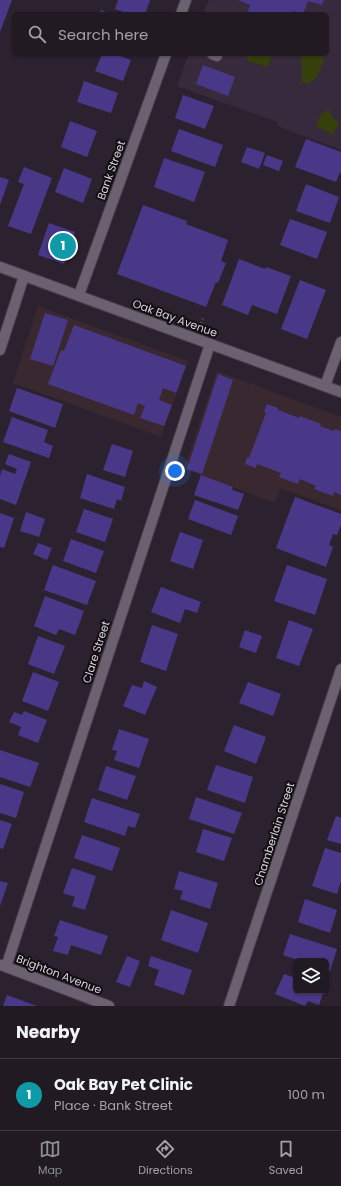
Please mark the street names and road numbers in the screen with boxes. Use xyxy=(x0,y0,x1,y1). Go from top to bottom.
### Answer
street label: Bank Street xyxy=(93,138,129,202)
street label: Oak Bay Avenue xyxy=(130,295,220,341)
street label: Clare Street xyxy=(78,619,114,685)
street label: Chamberlain Street xyxy=(250,780,298,888)
street label: Brighton Avenue xyxy=(14,950,104,998)

